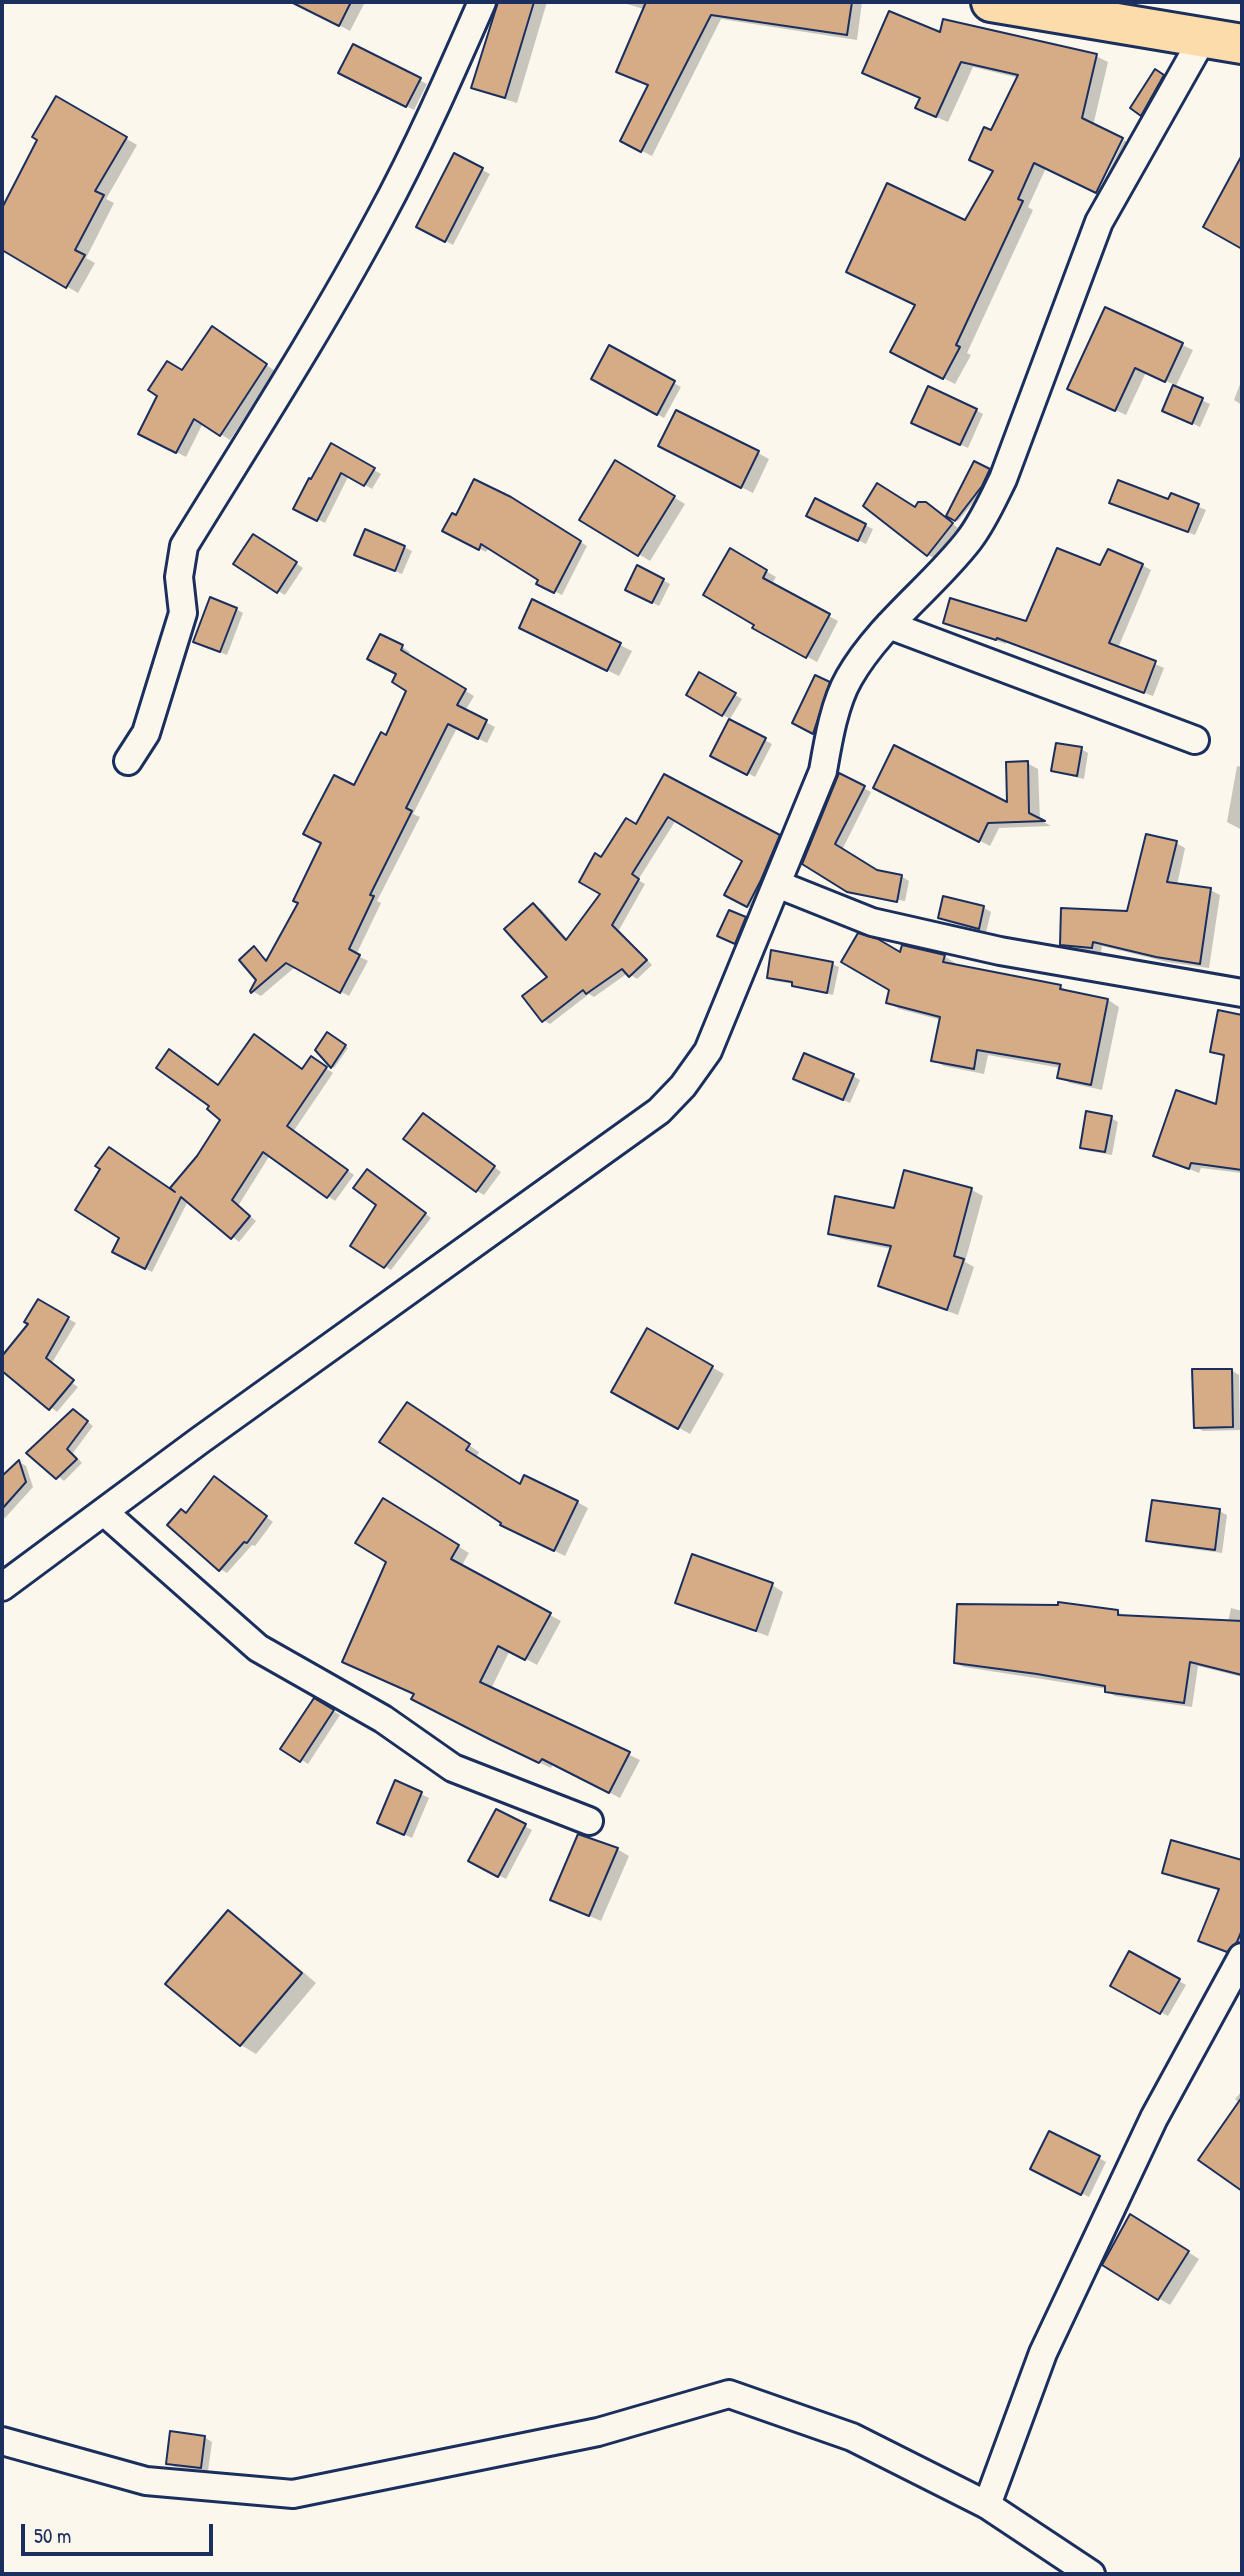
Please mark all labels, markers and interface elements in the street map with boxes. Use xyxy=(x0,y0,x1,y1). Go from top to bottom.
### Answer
scale bar xyxy=(24,2510,217,2554)
text: 50 m xyxy=(34,2521,71,2550)

